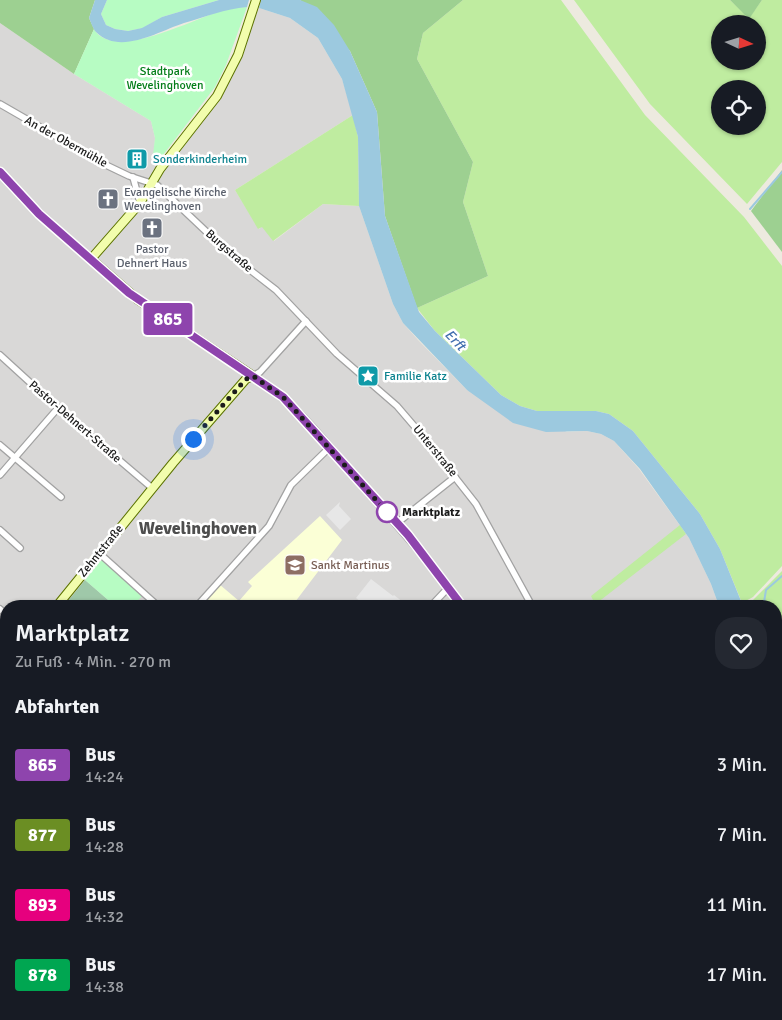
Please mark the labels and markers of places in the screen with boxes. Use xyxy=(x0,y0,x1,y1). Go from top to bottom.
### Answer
building icon: Sonderkinderheim xyxy=(125,147,149,171)
place label: Sonderkinderheim xyxy=(153,152,247,167)
place label: Evangelische Kirche Wevelinghoven xyxy=(124,185,227,214)
church icon: Evangelische Kirche Wevelinghoven xyxy=(96,187,120,211)
church icon: Pastor Dehnert Haus xyxy=(140,216,164,240)
place label: Pastor Dehnert Haus xyxy=(117,242,187,271)
place icon: Familie Katz xyxy=(356,364,380,388)
place label: Familie Katz xyxy=(384,369,447,384)
marker: Marktplatz xyxy=(376,501,398,523)
place label: Marktplatz xyxy=(402,505,461,520)
school or university icon: Sankt Martinus xyxy=(283,553,307,577)
place label: Sankt Martinus xyxy=(311,558,390,573)

